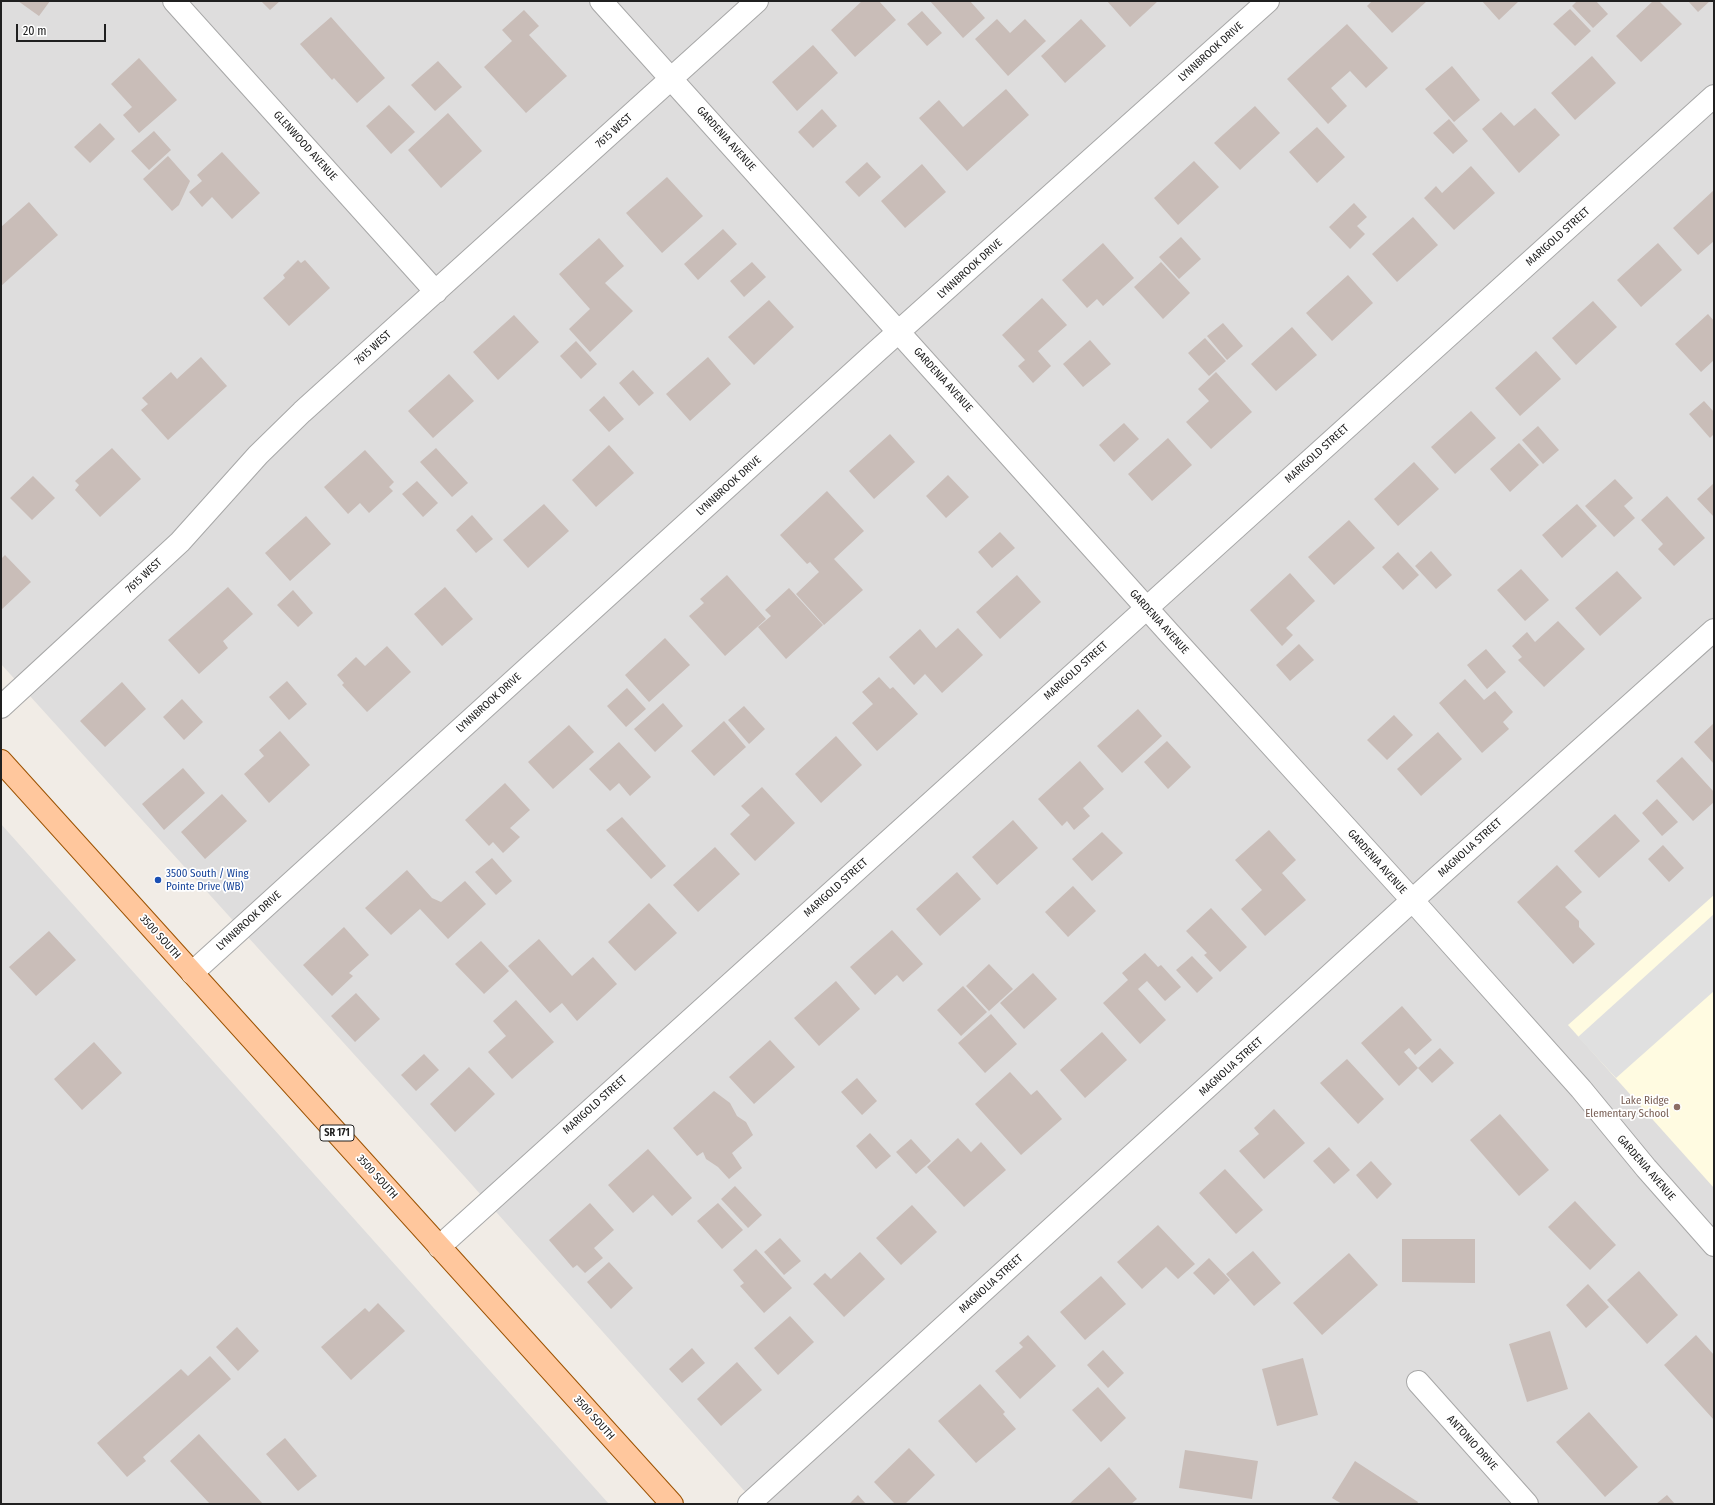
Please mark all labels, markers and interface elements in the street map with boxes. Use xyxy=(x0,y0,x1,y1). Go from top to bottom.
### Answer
scale bar xyxy=(18,16,108,42)
street label: LYNNBROOK DRIVE xyxy=(1176,19,1246,85)
text: 20 m xyxy=(23,24,47,38)
street label: GARDENIA AVENUE xyxy=(694,104,758,174)
street label: GLENWOOD AVENUE xyxy=(270,109,340,183)
street label: 7615 WEST xyxy=(593,111,635,151)
street label: MARIGOLD STREET xyxy=(1523,205,1593,269)
street label: LYNNBROOK DRIVE xyxy=(935,236,1005,302)
street label: 7615 WEST xyxy=(352,328,394,368)
street label: GARDENIA AVENUE xyxy=(911,345,975,415)
street label: MARIGOLD STREET xyxy=(1282,422,1352,486)
street label: LYNNBROOK DRIVE xyxy=(694,453,764,519)
street label: 7615 WEST xyxy=(123,556,165,596)
street label: GARDENIA AVENUE xyxy=(1127,587,1191,657)
street label: MARIGOLD STREET xyxy=(1041,639,1111,703)
street label: LYNNBROOK DRIVE xyxy=(454,670,524,736)
street label: MAGNOLIA STREET xyxy=(1435,816,1505,880)
street label: GARDENIA AVENUE xyxy=(1345,827,1409,897)
street label: MARIGOLD STREET xyxy=(801,856,871,920)
place label: 3500 South / Wing Pointe Drive (WB) xyxy=(166,867,249,893)
marker: 3500 South / Wing Pointe Drive (WB) xyxy=(153,875,163,885)
street label: LYNNBROOK DRIVE xyxy=(214,888,284,954)
street label: 3500 SOUTH xyxy=(137,912,183,962)
street label: MAGNOLIA STREET xyxy=(1196,1035,1266,1099)
street label: MARIGOLD STREET xyxy=(560,1073,630,1137)
place label: Lake Ridge Elementary School xyxy=(1585,1094,1669,1120)
marker: Lake Ridge Elementary School xyxy=(1672,1102,1682,1112)
road number: SR 171 xyxy=(320,1125,354,1141)
street label: GARDENIA AVENUE xyxy=(1614,1133,1678,1203)
street label: 3500 SOUTH xyxy=(354,1152,400,1202)
street label: MAGNOLIA STREET xyxy=(956,1252,1026,1316)
street label: 3500 SOUTH xyxy=(571,1393,617,1443)
street label: ANTONIO DRIVE xyxy=(1444,1413,1500,1473)

